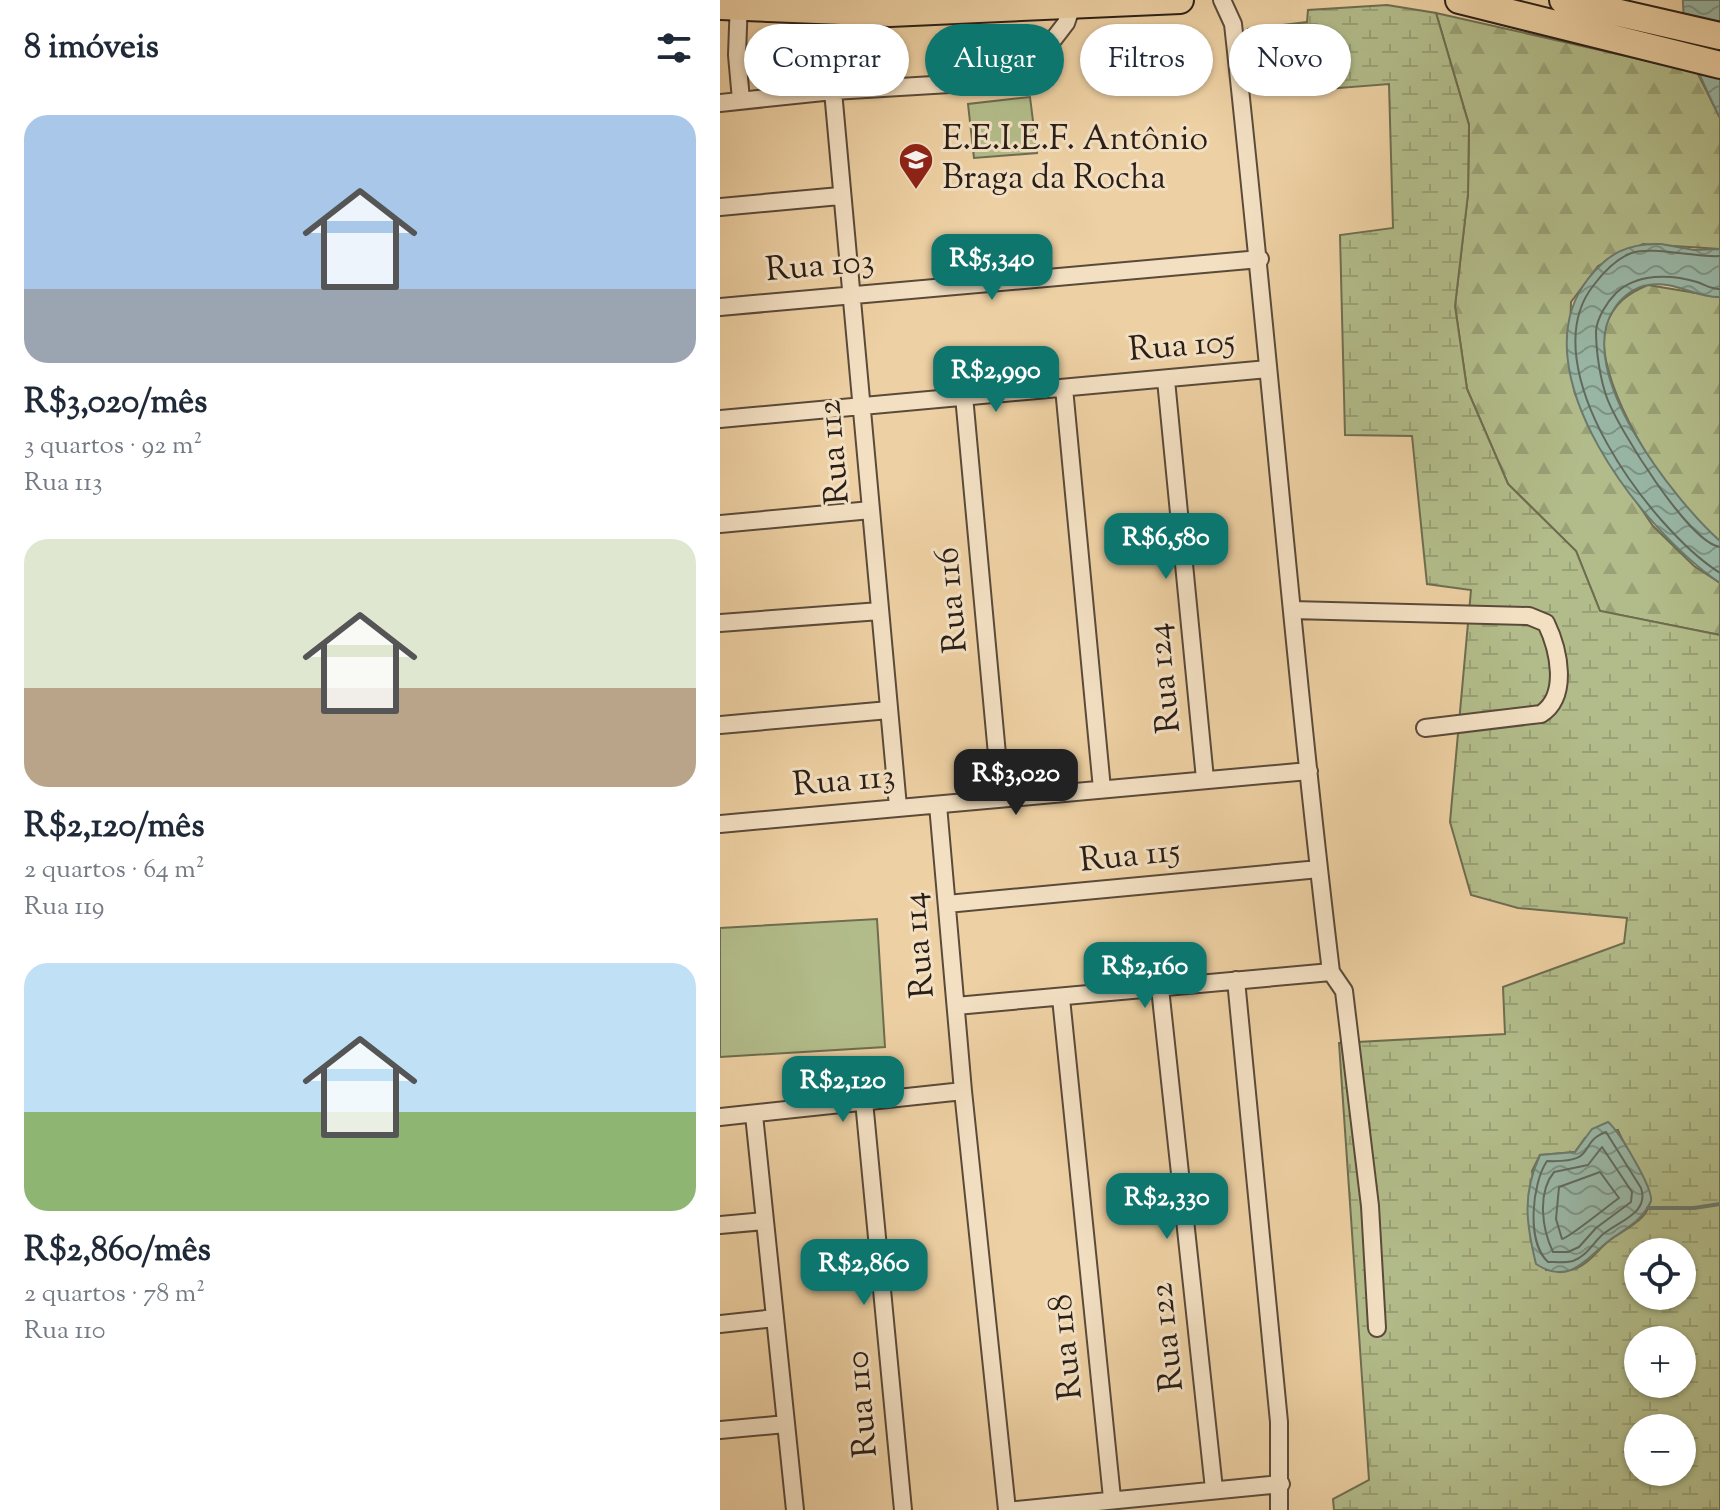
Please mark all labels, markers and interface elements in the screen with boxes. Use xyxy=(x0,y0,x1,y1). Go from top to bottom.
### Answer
text: 8 imóveis xyxy=(24,24,159,73)
chip: Comprar xyxy=(744,24,909,96)
chip: Alugar xyxy=(925,24,1064,96)
chip: Filtros xyxy=(1080,24,1213,96)
chip: Novo xyxy=(1229,24,1351,96)
icon: filters xyxy=(652,26,696,70)
place label: E.E.I.E.F. Antônio Braga da Rocha xyxy=(942,116,1208,204)
school or university icon: E.E.I.E.F. Antônio Braga da Rocha xyxy=(897,141,935,191)
icon: home xyxy=(288,167,432,311)
pin: R$5,340 xyxy=(918,234,1066,302)
street label: Rua 103 xyxy=(764,238,876,296)
text: R$5,340 xyxy=(949,241,1035,278)
street label: Rua 105 xyxy=(1127,318,1237,376)
pin: R$2,990 xyxy=(922,346,1070,414)
text: R$2,990 xyxy=(951,353,1041,390)
text: R$3,020/mês xyxy=(24,379,207,428)
street label: Rua 112 xyxy=(806,398,864,506)
text: 3 quartos · 92 m² xyxy=(24,428,202,465)
text: Rua 113 xyxy=(24,465,103,502)
pin: R$6,580 xyxy=(1092,513,1240,581)
text: R$6,580 xyxy=(1122,520,1210,557)
street label: Rua 116 xyxy=(924,545,982,655)
icon: home xyxy=(288,591,432,735)
street label: Rua 124 xyxy=(1135,620,1195,736)
pin: R$3,020 xyxy=(942,749,1090,817)
street label: Rua 113 xyxy=(791,753,897,811)
text: R$3,020 xyxy=(972,756,1060,793)
text: R$2,120/mês xyxy=(24,803,205,852)
street label: Rua 115 xyxy=(1077,827,1183,887)
text: 2 quartos · 64 m² xyxy=(24,852,205,889)
text: Rua 119 xyxy=(24,889,104,926)
street label: Rua 114 xyxy=(891,890,949,1000)
pin: R$2,160 xyxy=(1071,942,1219,1010)
text: R$2,160 xyxy=(1102,949,1188,986)
icon: home xyxy=(288,1015,432,1159)
pin: R$2,120 xyxy=(769,1056,917,1124)
text: R$2,120 xyxy=(800,1063,886,1100)
pin: R$2,330 xyxy=(1093,1173,1241,1241)
text: R$2,330 xyxy=(1124,1180,1210,1217)
text: R$2,860/mês xyxy=(24,1227,211,1276)
map controls xyxy=(1624,1238,1696,1486)
button: locate xyxy=(1624,1238,1696,1310)
pin: R$2,860 xyxy=(790,1239,938,1307)
text: R$2,860 xyxy=(819,1246,909,1283)
text: 2 quartos · 78 m² xyxy=(24,1276,205,1313)
street label: Rua 122 xyxy=(1138,1280,1198,1394)
street label: Rua 118 xyxy=(1037,1292,1097,1402)
text: Rua 110 xyxy=(24,1313,106,1350)
button: + xyxy=(1624,1326,1696,1398)
street label: Rua 110 xyxy=(834,1349,892,1459)
button: − xyxy=(1624,1414,1696,1486)

